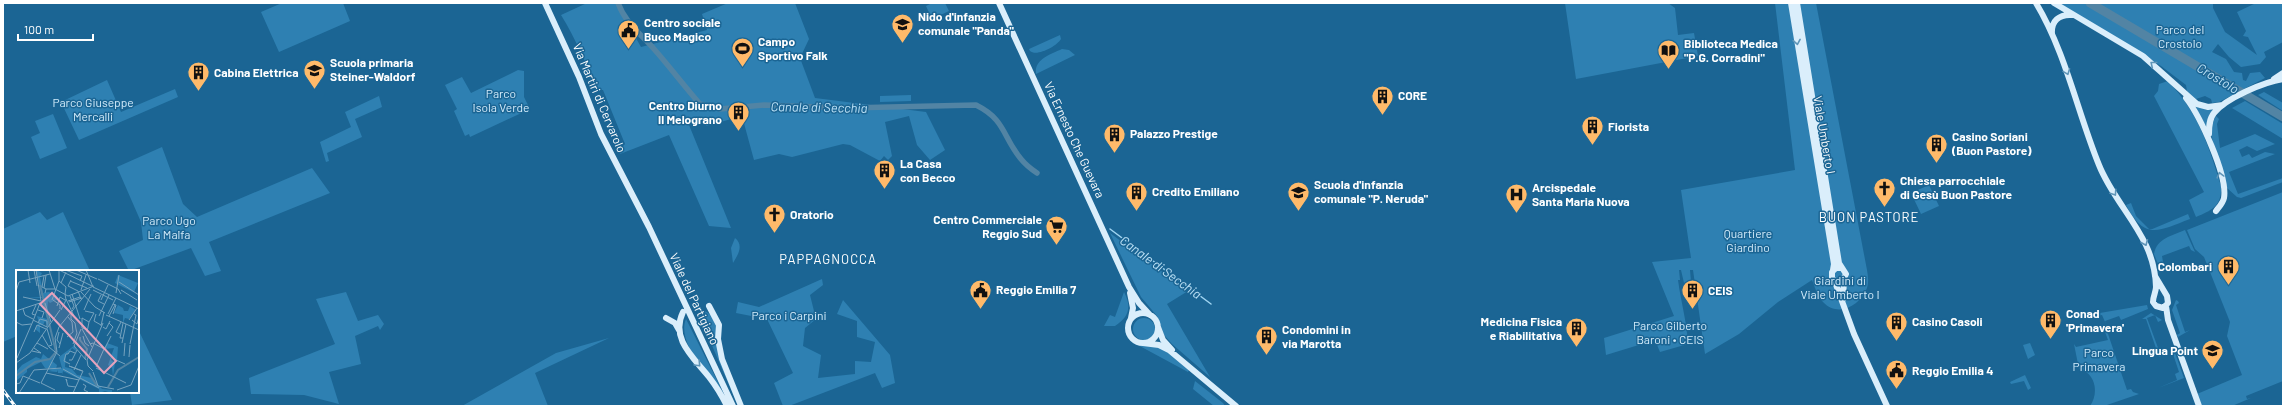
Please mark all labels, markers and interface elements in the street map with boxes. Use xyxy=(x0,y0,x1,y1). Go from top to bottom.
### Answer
place label: Nido d'infanzia comunale "Panda" xyxy=(918,9,1015,37)
school or university icon: Nido d'infanzia comunale "Panda" xyxy=(890,11,916,44)
place label: Centro sociale Buco Magico xyxy=(644,15,721,43)
scale bar xyxy=(18,16,93,42)
public building icon: Centro sociale Buco Magico xyxy=(616,17,642,50)
text: 100 m xyxy=(24,22,54,36)
park label: Parco del Crostolo xyxy=(2156,22,2204,50)
place label: Campo Sportivo Falk xyxy=(758,34,828,62)
sports icon: Campo Sportivo Falk xyxy=(729,36,755,69)
place label: Biblioteca Medica "P.G. Corradini" xyxy=(1684,36,1778,64)
library icon: Biblioteca Medica "P.G. Corradini" xyxy=(1656,38,1682,71)
one-way arrow xyxy=(1792,38,1801,45)
street label: Via Martiri di Cervarolo xyxy=(571,41,629,154)
place label: Scuola primaria Steiner-Waldorf xyxy=(330,55,416,83)
school or university icon: Scuola primaria Steiner-Waldorf xyxy=(301,57,327,90)
water label: Crostolo xyxy=(2194,59,2242,97)
building icon: Cabina Elettrica xyxy=(185,60,211,93)
one-way arrow xyxy=(2151,62,2158,69)
place label: Cabina Elettrica xyxy=(214,65,299,79)
one-way arrow xyxy=(2063,69,2071,76)
street label: Via Ernesto Che Guevara xyxy=(1042,79,1108,200)
building icon: CORE xyxy=(1369,83,1395,116)
park label: Parco Isola Verde xyxy=(473,86,529,114)
place label: CORE xyxy=(1398,88,1427,102)
park label: Parco Giuseppe Mercalli xyxy=(52,95,134,123)
street label: Viale Umberto I xyxy=(1811,95,1839,175)
place label: Centro Diurno Il Melograno xyxy=(649,98,722,126)
water label: Canale di Secchia xyxy=(770,98,868,116)
building icon: Centro Diurno Il Melograno xyxy=(725,100,751,133)
building icon: Fiorista xyxy=(1579,114,1605,147)
place label: Fiorista xyxy=(1608,119,1649,133)
building icon: Palazzo Prestige xyxy=(1102,121,1128,154)
place label: Palazzo Prestige xyxy=(1130,126,1218,140)
place label: Casino Soriani (Buon Pastore) xyxy=(1951,129,2032,157)
building icon: Casino Soriani (Buon Pastore) xyxy=(1923,131,1949,164)
place label: La Casa con Becco xyxy=(900,156,956,184)
building icon: La Casa con Becco xyxy=(871,158,897,191)
one-way arrow xyxy=(2216,172,2225,179)
place label: Chiesa parrocchiale di Gesù Buon Pastore xyxy=(1900,173,2013,201)
church icon: Chiesa parrocchiale di Gesù Buon Pastore xyxy=(1872,175,1898,208)
place label: Scuola d'infanzia comunale "P. Neruda" xyxy=(1314,177,1429,205)
building icon: Credito Emiliano xyxy=(1123,179,1149,212)
school or university icon: Scuola d'infanzia comunale "P. Neruda" xyxy=(1286,179,1312,212)
place label: Arcispedale Santa Maria Nuova xyxy=(1532,180,1630,208)
hospital icon: Arcispedale Santa Maria Nuova xyxy=(1504,182,1530,215)
place label: Credito Emiliano xyxy=(1152,184,1240,198)
one-way arrow xyxy=(2109,189,2116,196)
church icon: Oratorio xyxy=(762,202,788,235)
place label: Oratorio xyxy=(790,207,834,221)
district label: BUON PASTORE xyxy=(1819,209,1919,225)
place label: Centro Commerciale Reggio Sud xyxy=(933,212,1042,240)
park label: Parco Ugo La Malfa xyxy=(142,213,196,241)
supermarket icon: Centro Commerciale Reggio Sud xyxy=(1044,214,1070,247)
park label: Quartiere Giardino xyxy=(1724,226,1772,254)
water label: Canale di Secchia xyxy=(1117,232,1205,302)
one-way arrow xyxy=(2140,239,2148,246)
street label: Viale del Partigiano xyxy=(668,250,722,347)
district label: PAPPAGNOCCA xyxy=(779,251,877,267)
building icon: Colombari xyxy=(2215,254,2241,287)
place label: Colombari xyxy=(2158,259,2212,273)
inset map xyxy=(16,270,139,393)
park label: Giardini di Viale Umberto I xyxy=(1800,273,1880,301)
public building icon: Reggio Emilia 7 xyxy=(967,277,993,310)
building icon: CEIS xyxy=(1680,278,1706,311)
place label: Reggio Emilia 7 xyxy=(996,282,1076,296)
place label: CEIS xyxy=(1708,283,1733,297)
place label: Conad 'Primavera' xyxy=(2066,306,2124,334)
park label: Parco i Carpini xyxy=(751,308,827,322)
building icon: Conad 'Primavera' xyxy=(2038,308,2064,341)
building icon: Casino Casoli xyxy=(1883,309,1909,342)
place label: Medicina Fisica e Riabilitativa xyxy=(1481,314,1562,342)
place label: Casino Casoli xyxy=(1912,314,1983,328)
building icon: Medicina Fisica e Riabilitativa xyxy=(1564,316,1590,349)
park label: Parco Gilberto Baroni • CEIS xyxy=(1633,318,1707,346)
place label: Condomini in via Marotta xyxy=(1282,322,1351,350)
building icon: Condomini in via Marotta xyxy=(1253,324,1279,357)
school or university icon: Lingua Point xyxy=(2200,338,2226,371)
place label: Lingua Point xyxy=(2132,343,2198,357)
park label: Parco Primavera xyxy=(2073,345,2125,373)
public building icon: Reggio Emilia 4 xyxy=(1883,358,1909,391)
one-way arrow xyxy=(693,359,700,367)
place label: Reggio Emilia 4 xyxy=(1912,363,1993,377)

